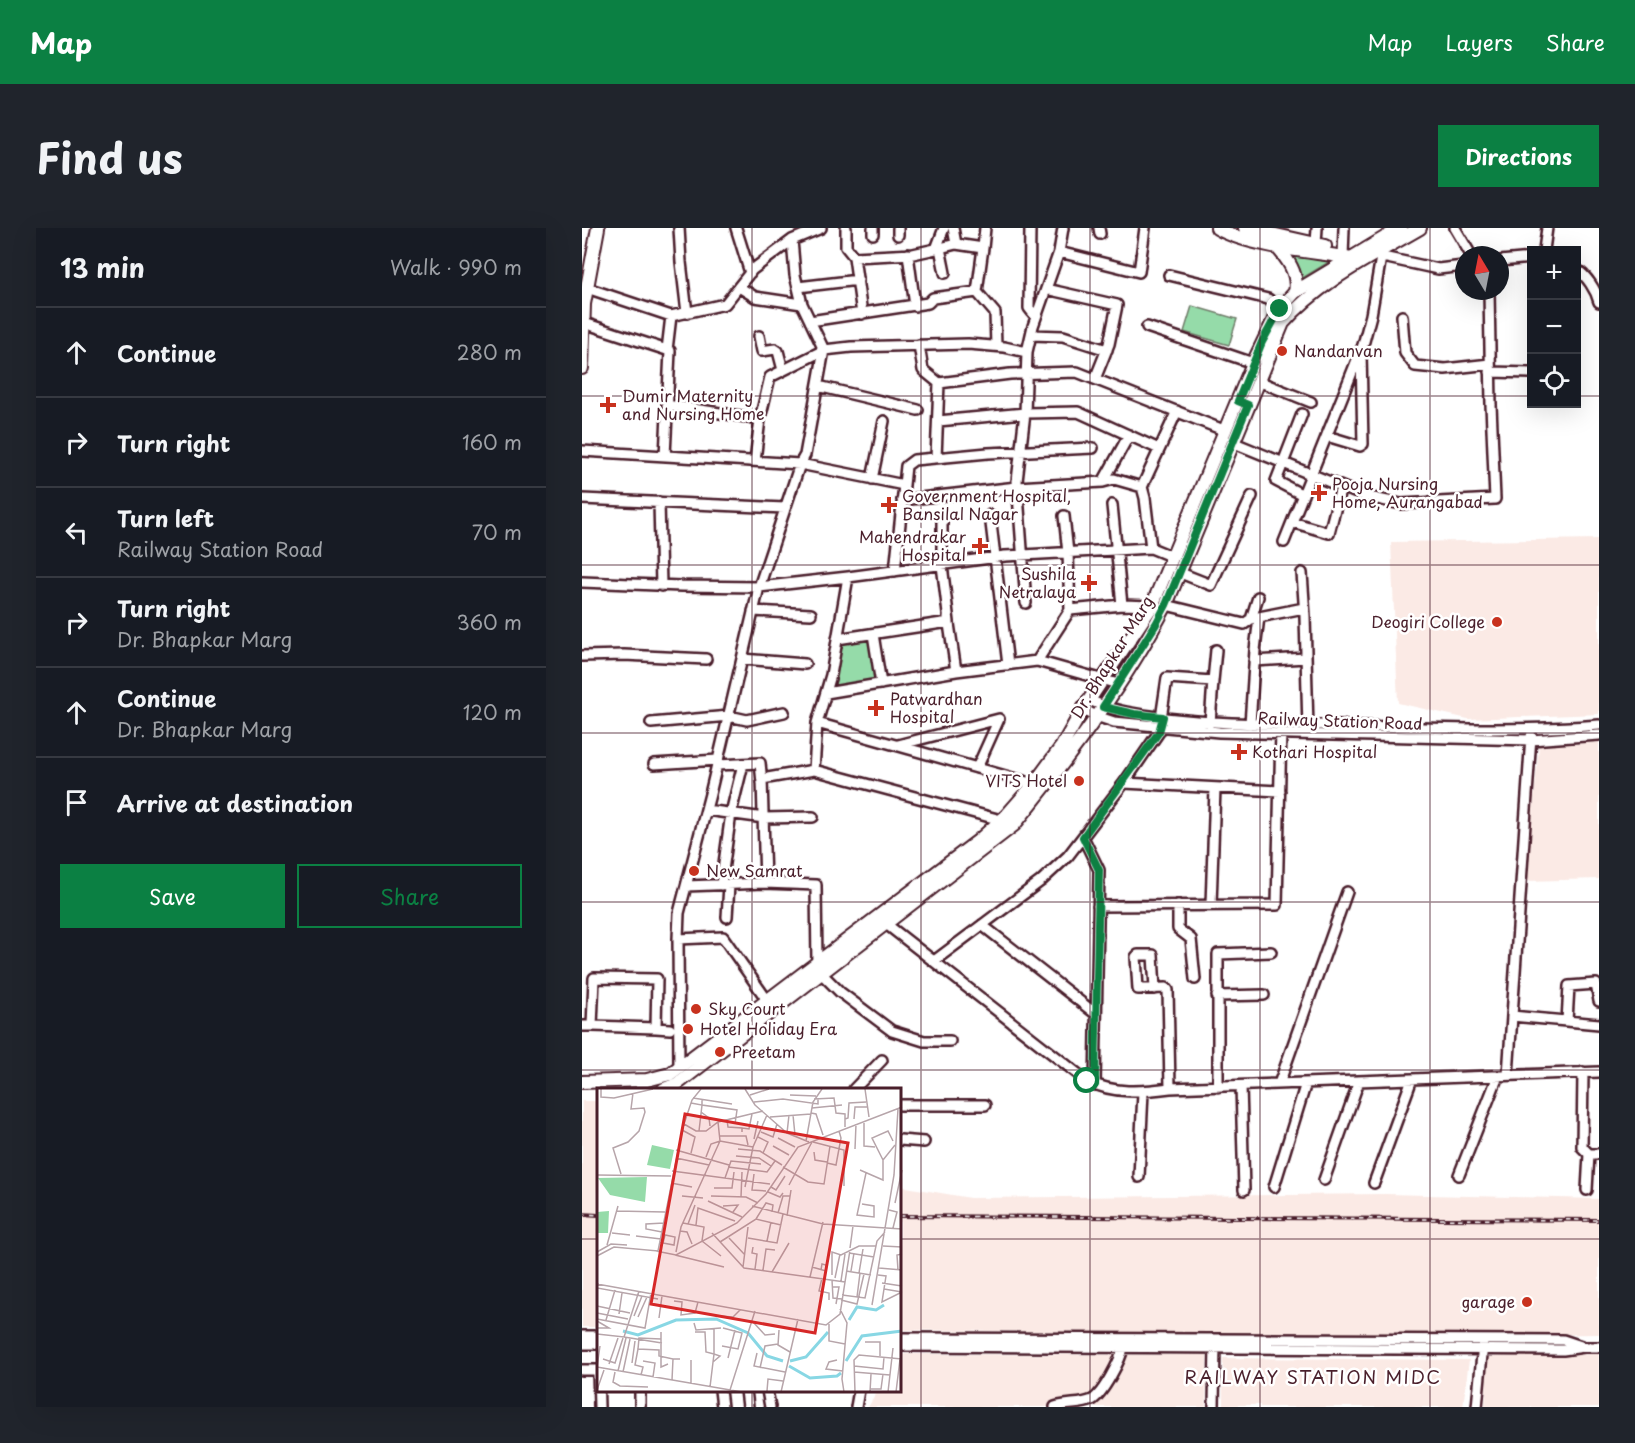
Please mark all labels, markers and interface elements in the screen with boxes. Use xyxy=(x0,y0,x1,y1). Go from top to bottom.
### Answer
text: Map xyxy=(30,21,92,64)
text: Map xyxy=(1368,26,1412,58)
text: Layers xyxy=(1445,26,1513,58)
text: Share xyxy=(1546,26,1605,58)
text: Find us xyxy=(36,125,183,188)
button: Directions xyxy=(1438,125,1599,187)
north arrow xyxy=(1455,246,1509,300)
map controls xyxy=(1527,246,1581,408)
button: + xyxy=(1527,246,1581,300)
text: 13 min xyxy=(60,248,145,287)
text: Walk · 990 m xyxy=(390,252,522,282)
route end xyxy=(1266,295,1292,321)
button: − xyxy=(1527,300,1581,354)
icon: ahead xyxy=(60,336,93,369)
text: Continue xyxy=(117,336,216,369)
text: 280 m xyxy=(457,337,522,367)
place label: Nandanvan xyxy=(1294,338,1383,362)
marker: Nandanvan xyxy=(1275,344,1289,358)
button: locate xyxy=(1527,354,1581,408)
place label: Dumir Maternity and Nursing Home xyxy=(622,383,765,425)
marker: Dumir Maternity and Nursing Home xyxy=(599,396,617,414)
icon: right xyxy=(60,426,93,459)
text: Turn right xyxy=(117,426,230,459)
text: 160 m xyxy=(462,427,522,457)
place label: Pooja Nursing Home, Aurangabad xyxy=(1332,471,1483,513)
place label: Government Hospital, Bansilal Nagar xyxy=(902,483,1071,525)
marker: Pooja Nursing Home, Aurangabad xyxy=(1310,484,1328,502)
marker: Government Hospital, Bansilal Nagar xyxy=(880,496,898,514)
text: Turn left xyxy=(117,501,214,534)
icon: left xyxy=(60,516,93,549)
text: 70 m xyxy=(472,517,522,547)
place label: Mahendrakar Hospital xyxy=(859,524,967,566)
text: Railway Station Road xyxy=(117,534,323,564)
marker: Mahendrakar Hospital xyxy=(971,537,989,555)
place label: Sushila Netralaya xyxy=(999,561,1076,603)
marker: Sushila Netralaya xyxy=(1080,574,1098,592)
text: Turn right xyxy=(117,591,230,624)
street label: Dr. Bhapkar Marg xyxy=(1064,591,1158,722)
icon: right xyxy=(60,606,93,639)
text: 360 m xyxy=(456,607,522,637)
place label: Deogiri College xyxy=(1371,609,1485,633)
marker: Deogiri College xyxy=(1490,615,1504,629)
text: Dr. Bhapkar Marg xyxy=(117,624,292,654)
text: Continue xyxy=(117,681,216,714)
place label: Patwardhan Hospital xyxy=(890,686,983,728)
icon: ahead xyxy=(60,696,93,729)
text: 120 m xyxy=(463,697,522,727)
marker: Patwardhan Hospital xyxy=(867,699,885,717)
street label: Railway Station Road xyxy=(1257,705,1423,735)
text: Dr. Bhapkar Marg xyxy=(117,714,292,744)
place label: Kothari Hospital xyxy=(1252,739,1377,763)
marker: Kothari Hospital xyxy=(1230,743,1248,761)
place label: VITS Hotel xyxy=(985,768,1067,792)
marker: VITS Hotel xyxy=(1072,774,1086,788)
icon: arrive xyxy=(60,786,93,819)
text: Arrive at destination xyxy=(117,786,353,819)
place label: New Samrat xyxy=(706,858,803,882)
button: Save xyxy=(60,864,285,928)
button: Share xyxy=(297,864,522,928)
marker: New Samrat xyxy=(687,864,701,878)
place label: Sky Court xyxy=(708,996,786,1020)
marker: Sky Court xyxy=(689,1002,703,1016)
place label: Hotel Holiday Era xyxy=(700,1016,837,1040)
marker: Hotel Holiday Era xyxy=(681,1022,695,1036)
place label: Preetam xyxy=(732,1039,796,1063)
marker: Preetam xyxy=(713,1045,727,1059)
route start xyxy=(1073,1067,1099,1093)
inset map xyxy=(597,1088,902,1392)
place label: garage xyxy=(1462,1289,1515,1313)
marker: garage xyxy=(1520,1295,1534,1309)
district label: RAILWAY STATION MIDC xyxy=(1184,1363,1442,1390)

